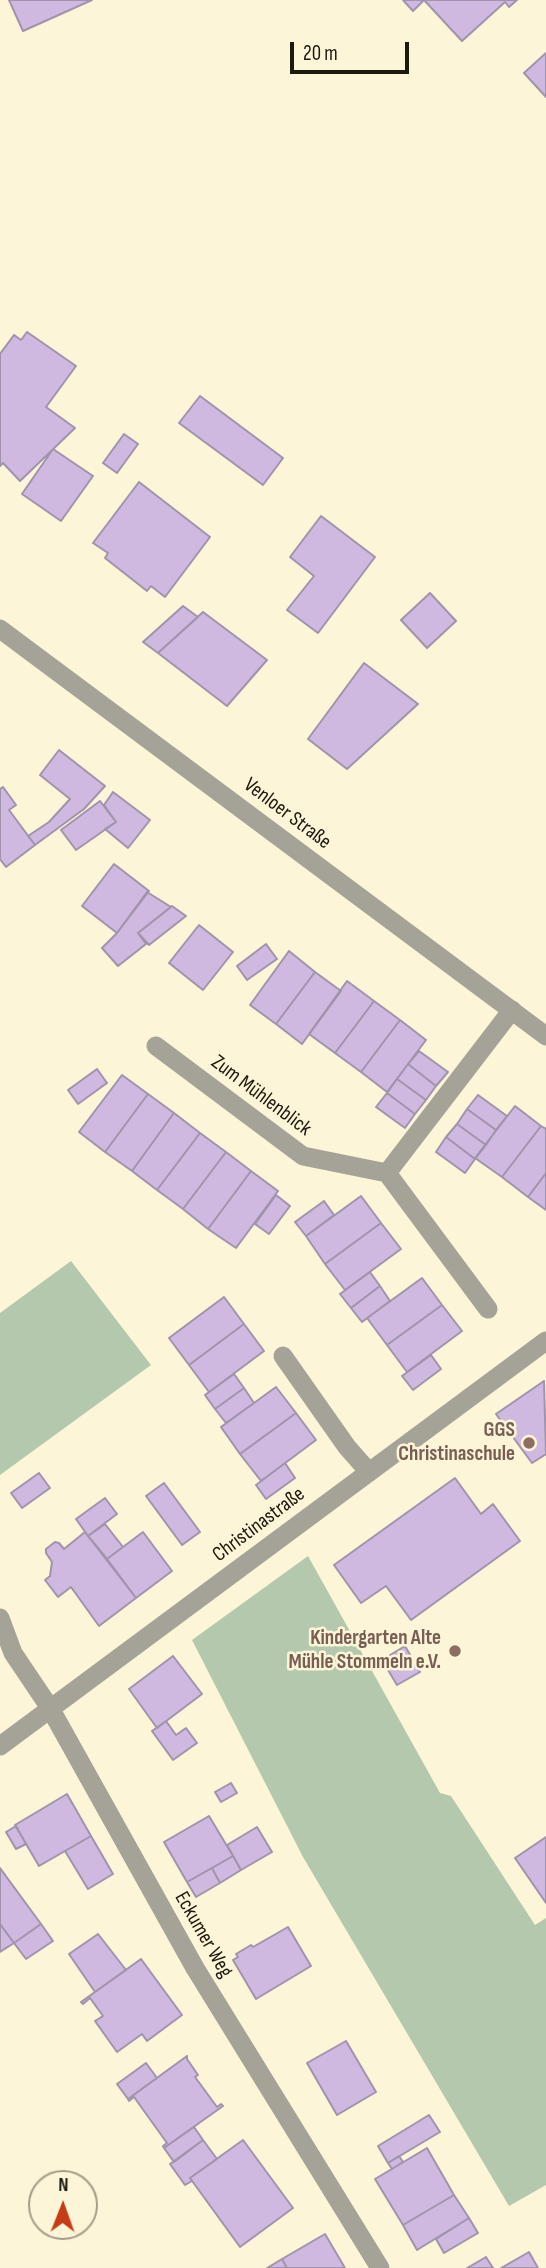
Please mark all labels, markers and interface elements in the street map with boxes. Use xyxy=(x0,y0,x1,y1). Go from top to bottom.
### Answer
scale bar xyxy=(294,28,413,72)
text: 20 m xyxy=(303,41,338,66)
street label: Venloer Straße xyxy=(238,773,336,855)
street label: Zum Mühlenblick xyxy=(206,1050,316,1142)
place label: GGS Christinaschule xyxy=(398,1418,515,1468)
marker: GGS Christinaschule xyxy=(521,1435,537,1451)
street label: Christinastraße xyxy=(208,1482,310,1568)
place label: Kindergarten Alte Mühle Stommeln e.V. xyxy=(288,1626,441,1676)
marker: Kindergarten Alte Mühle Stommeln e.V. xyxy=(447,1643,463,1659)
street label: Eckumer Weg xyxy=(168,1887,238,1983)
north arrow xyxy=(28,2170,98,2240)
text: N xyxy=(58,2174,69,2197)

